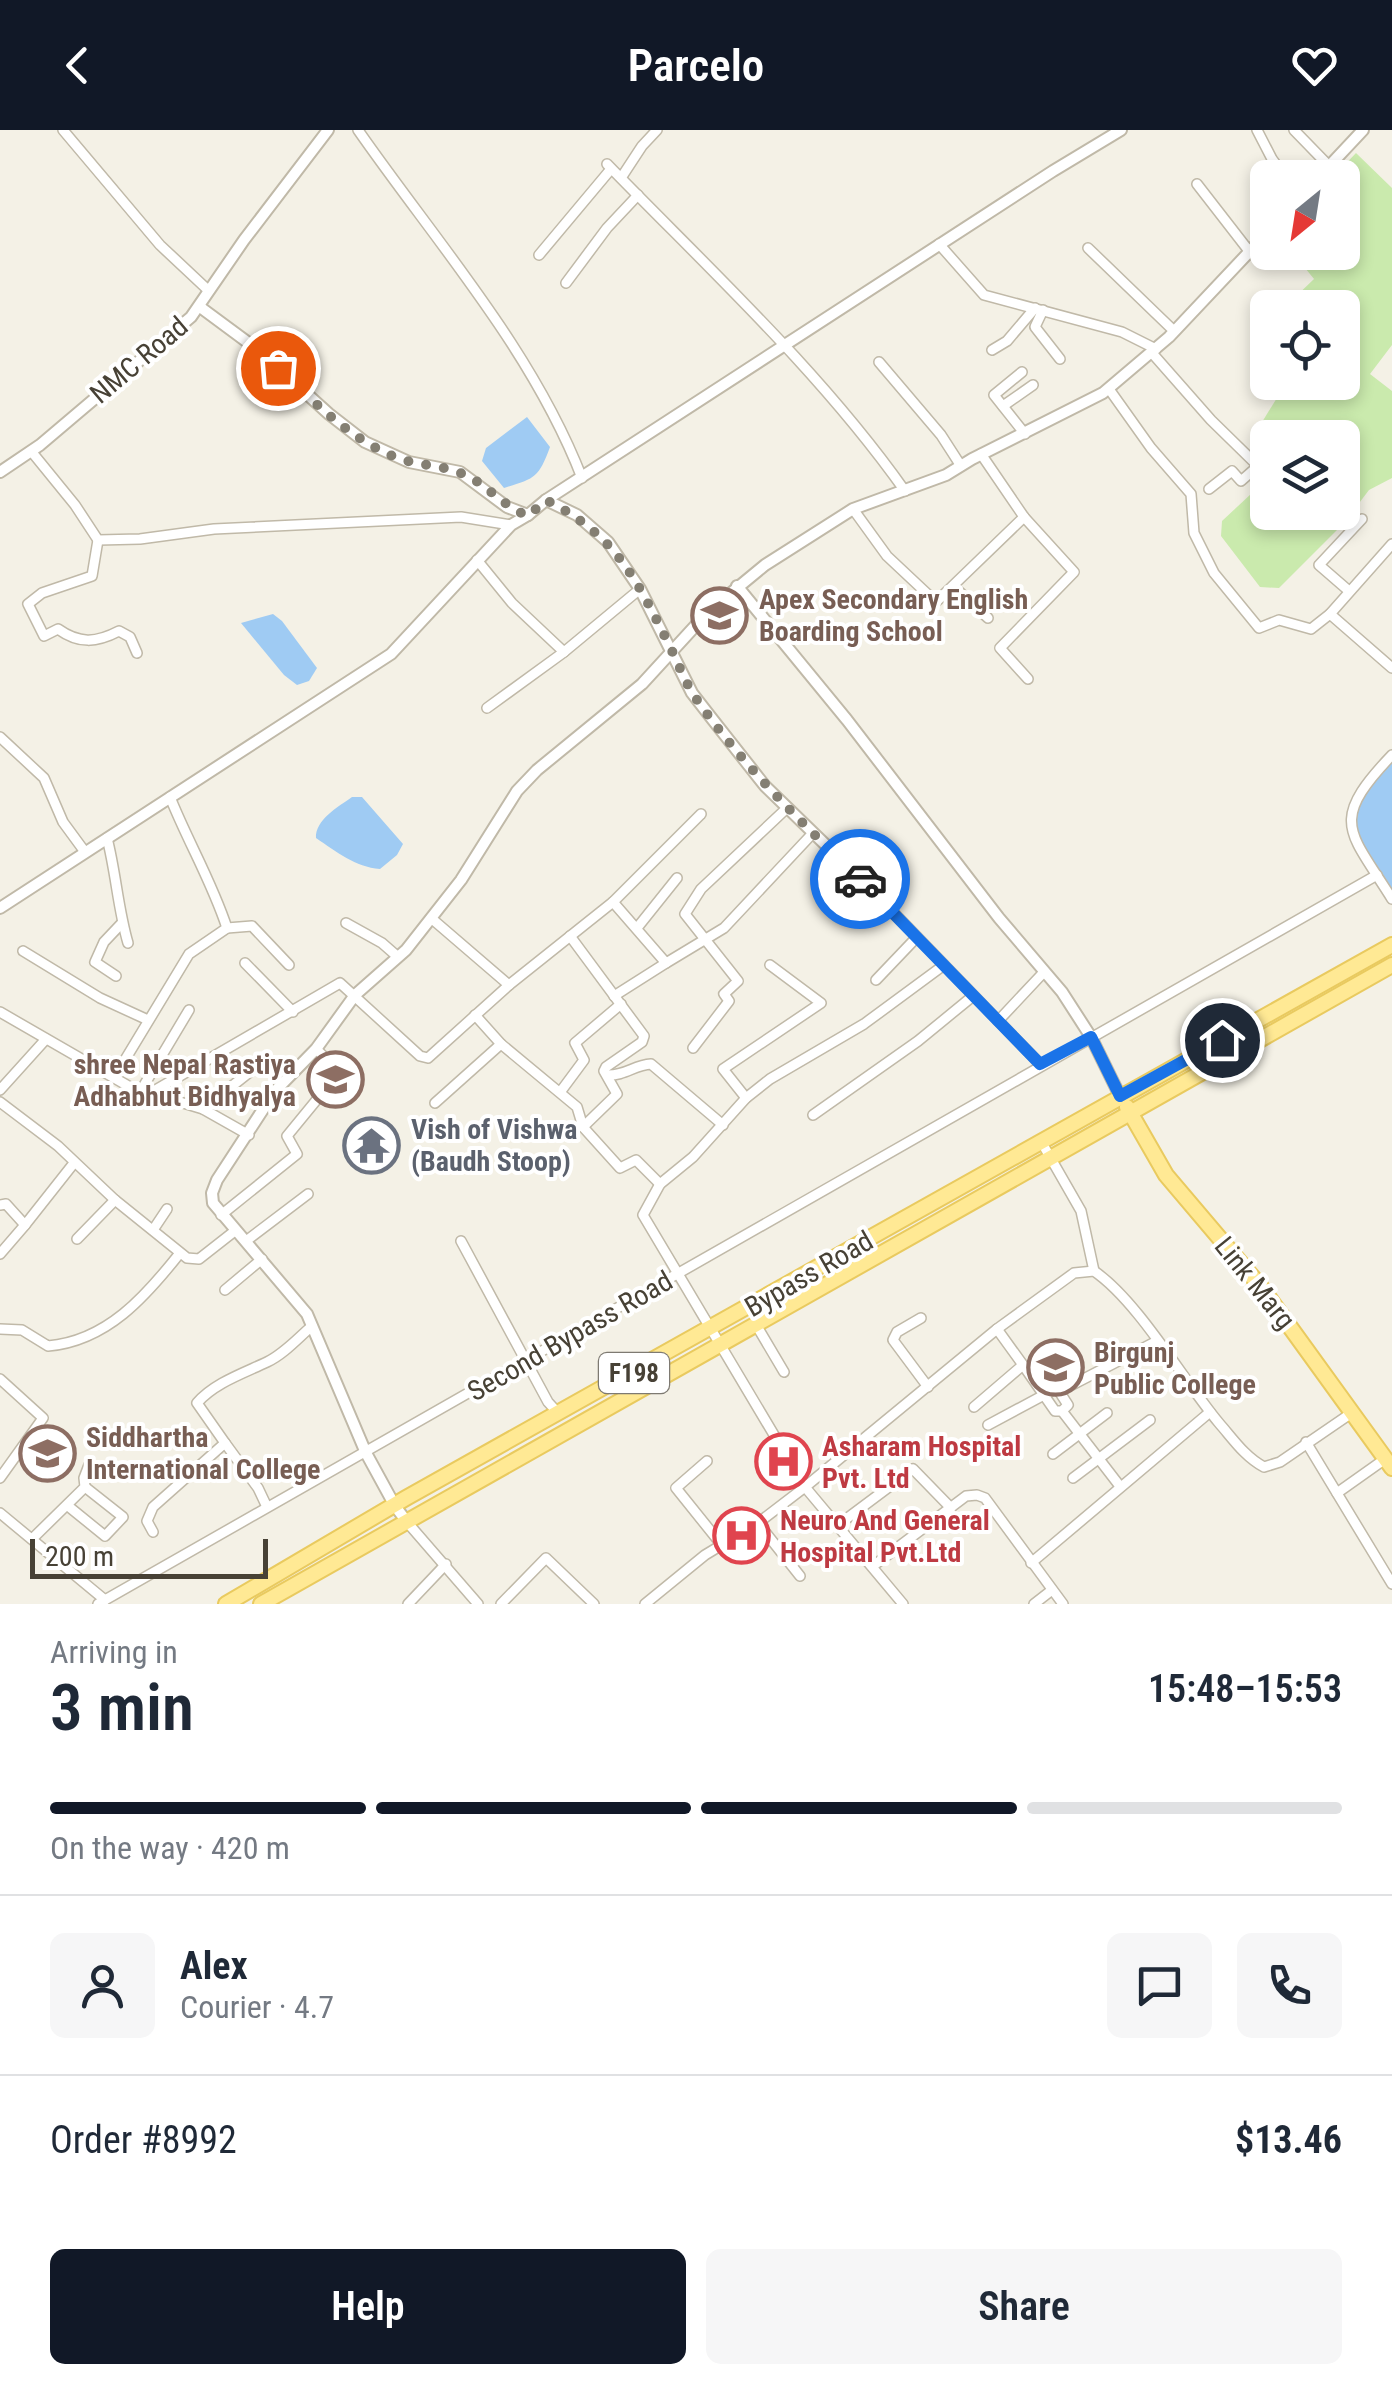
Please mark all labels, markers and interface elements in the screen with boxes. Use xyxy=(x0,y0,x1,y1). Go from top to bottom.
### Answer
icon: back xyxy=(50,38,105,93)
icon: heart xyxy=(1287,38,1342,93)
text: Parcelo xyxy=(628,39,764,92)
north arrow xyxy=(1250,160,1360,270)
map controls xyxy=(1250,160,1360,530)
button: locate xyxy=(1250,290,1360,400)
street label: NMC Road xyxy=(84,310,194,410)
pin xyxy=(236,326,321,411)
icon: bag xyxy=(251,341,306,396)
button: layers xyxy=(1250,420,1360,530)
place label: Apex Secondary English Boarding School xyxy=(759,583,1028,648)
school or university icon: Apex Secondary English Boarding School xyxy=(690,585,750,645)
courier xyxy=(810,829,910,929)
icon: car xyxy=(833,852,888,907)
pin xyxy=(1180,998,1265,1083)
icon: home xyxy=(1195,1013,1250,1068)
place label: shree Nepal Rastiya Adhabhut Bidhyalya xyxy=(74,1048,296,1113)
school or university icon: shree Nepal Rastiya Adhabhut Bidhyalya xyxy=(305,1050,365,1110)
place label: Vish of Vishwa (Baudh Stoop) xyxy=(411,1113,577,1178)
temple icon: Vish of Vishwa (Baudh Stoop) xyxy=(342,1115,402,1175)
street label: Bypass Road xyxy=(739,1224,879,1324)
street label: Link Marg xyxy=(1208,1230,1302,1336)
street label: Second Bypass Road xyxy=(462,1264,678,1408)
place label: Birgunj Public College xyxy=(1094,1336,1256,1401)
school or university icon: Birgunj Public College xyxy=(1025,1338,1085,1398)
road number: F198 xyxy=(599,1353,669,1393)
place label: Siddhartha International College xyxy=(86,1421,321,1486)
school or university icon: Siddhartha International College xyxy=(17,1423,77,1483)
place label: Asharam Hospital Pvt. Ltd xyxy=(822,1430,1021,1495)
hospital icon: Asharam Hospital Pvt. Ltd xyxy=(753,1432,813,1492)
place label: Neuro And General Hospital Pvt.Ltd xyxy=(780,1504,990,1569)
hospital icon: Neuro And General Hospital Pvt.Ltd xyxy=(711,1506,771,1566)
scale bar xyxy=(30,1534,268,1578)
text: 200 m xyxy=(45,1540,114,1573)
text: Arriving in xyxy=(50,1633,178,1671)
text: 15:48–15:53 xyxy=(1148,1667,1342,1711)
text: 3 min xyxy=(50,1670,194,1746)
text: On the way · 420 m xyxy=(50,1829,290,1867)
button: person xyxy=(50,1933,155,2038)
button: chat xyxy=(1107,1933,1212,2038)
button: phone xyxy=(1237,1933,1342,2038)
text: Alex xyxy=(180,1944,248,1988)
text: Courier · 4.7 xyxy=(180,1988,334,2026)
text: Order #8992 xyxy=(50,2118,237,2162)
text: $13.46 xyxy=(1235,2118,1342,2162)
button: Help xyxy=(50,2249,686,2364)
button: Share xyxy=(706,2249,1342,2364)

